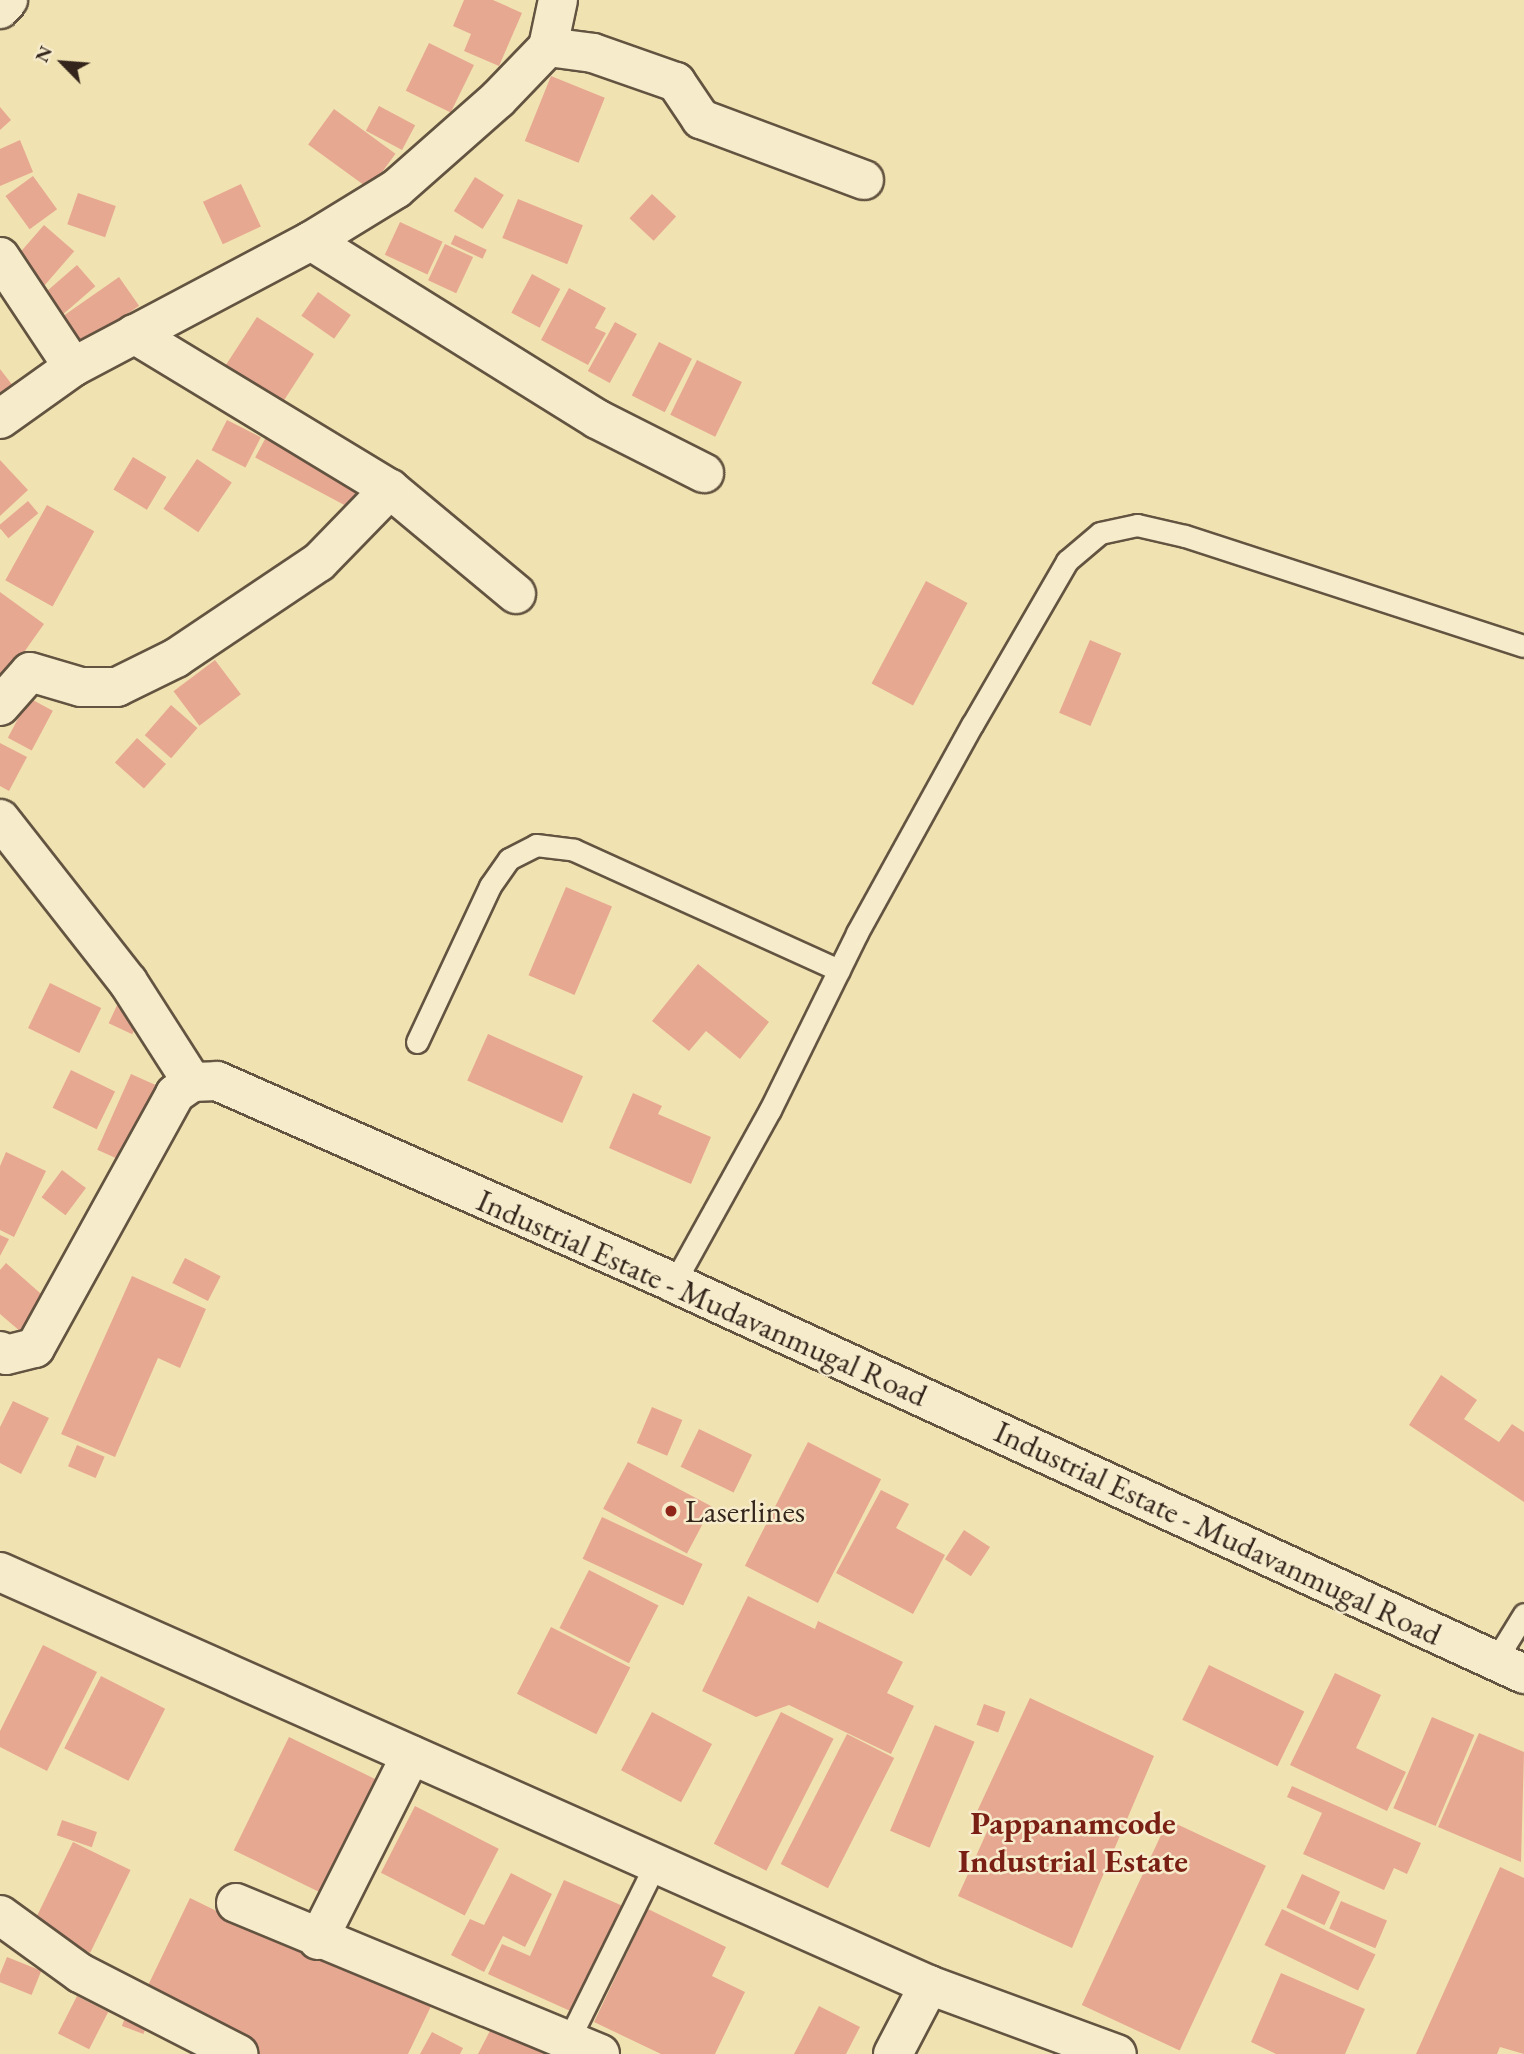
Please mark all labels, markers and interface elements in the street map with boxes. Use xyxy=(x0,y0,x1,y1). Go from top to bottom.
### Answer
north arrow xyxy=(28,28,98,98)
text: N xyxy=(29,42,58,66)
street label: Industrial Estate - Mudavanmugal Road xyxy=(471,1181,933,1415)
street label: Industrial Estate - Mudavanmugal Road xyxy=(988,1412,1448,1654)
place label: Laserlines xyxy=(685,1492,805,1530)
marker: Laserlines xyxy=(663,1503,679,1519)
district label: Pappanamcode Industrial Estate xyxy=(958,1803,1188,1881)

